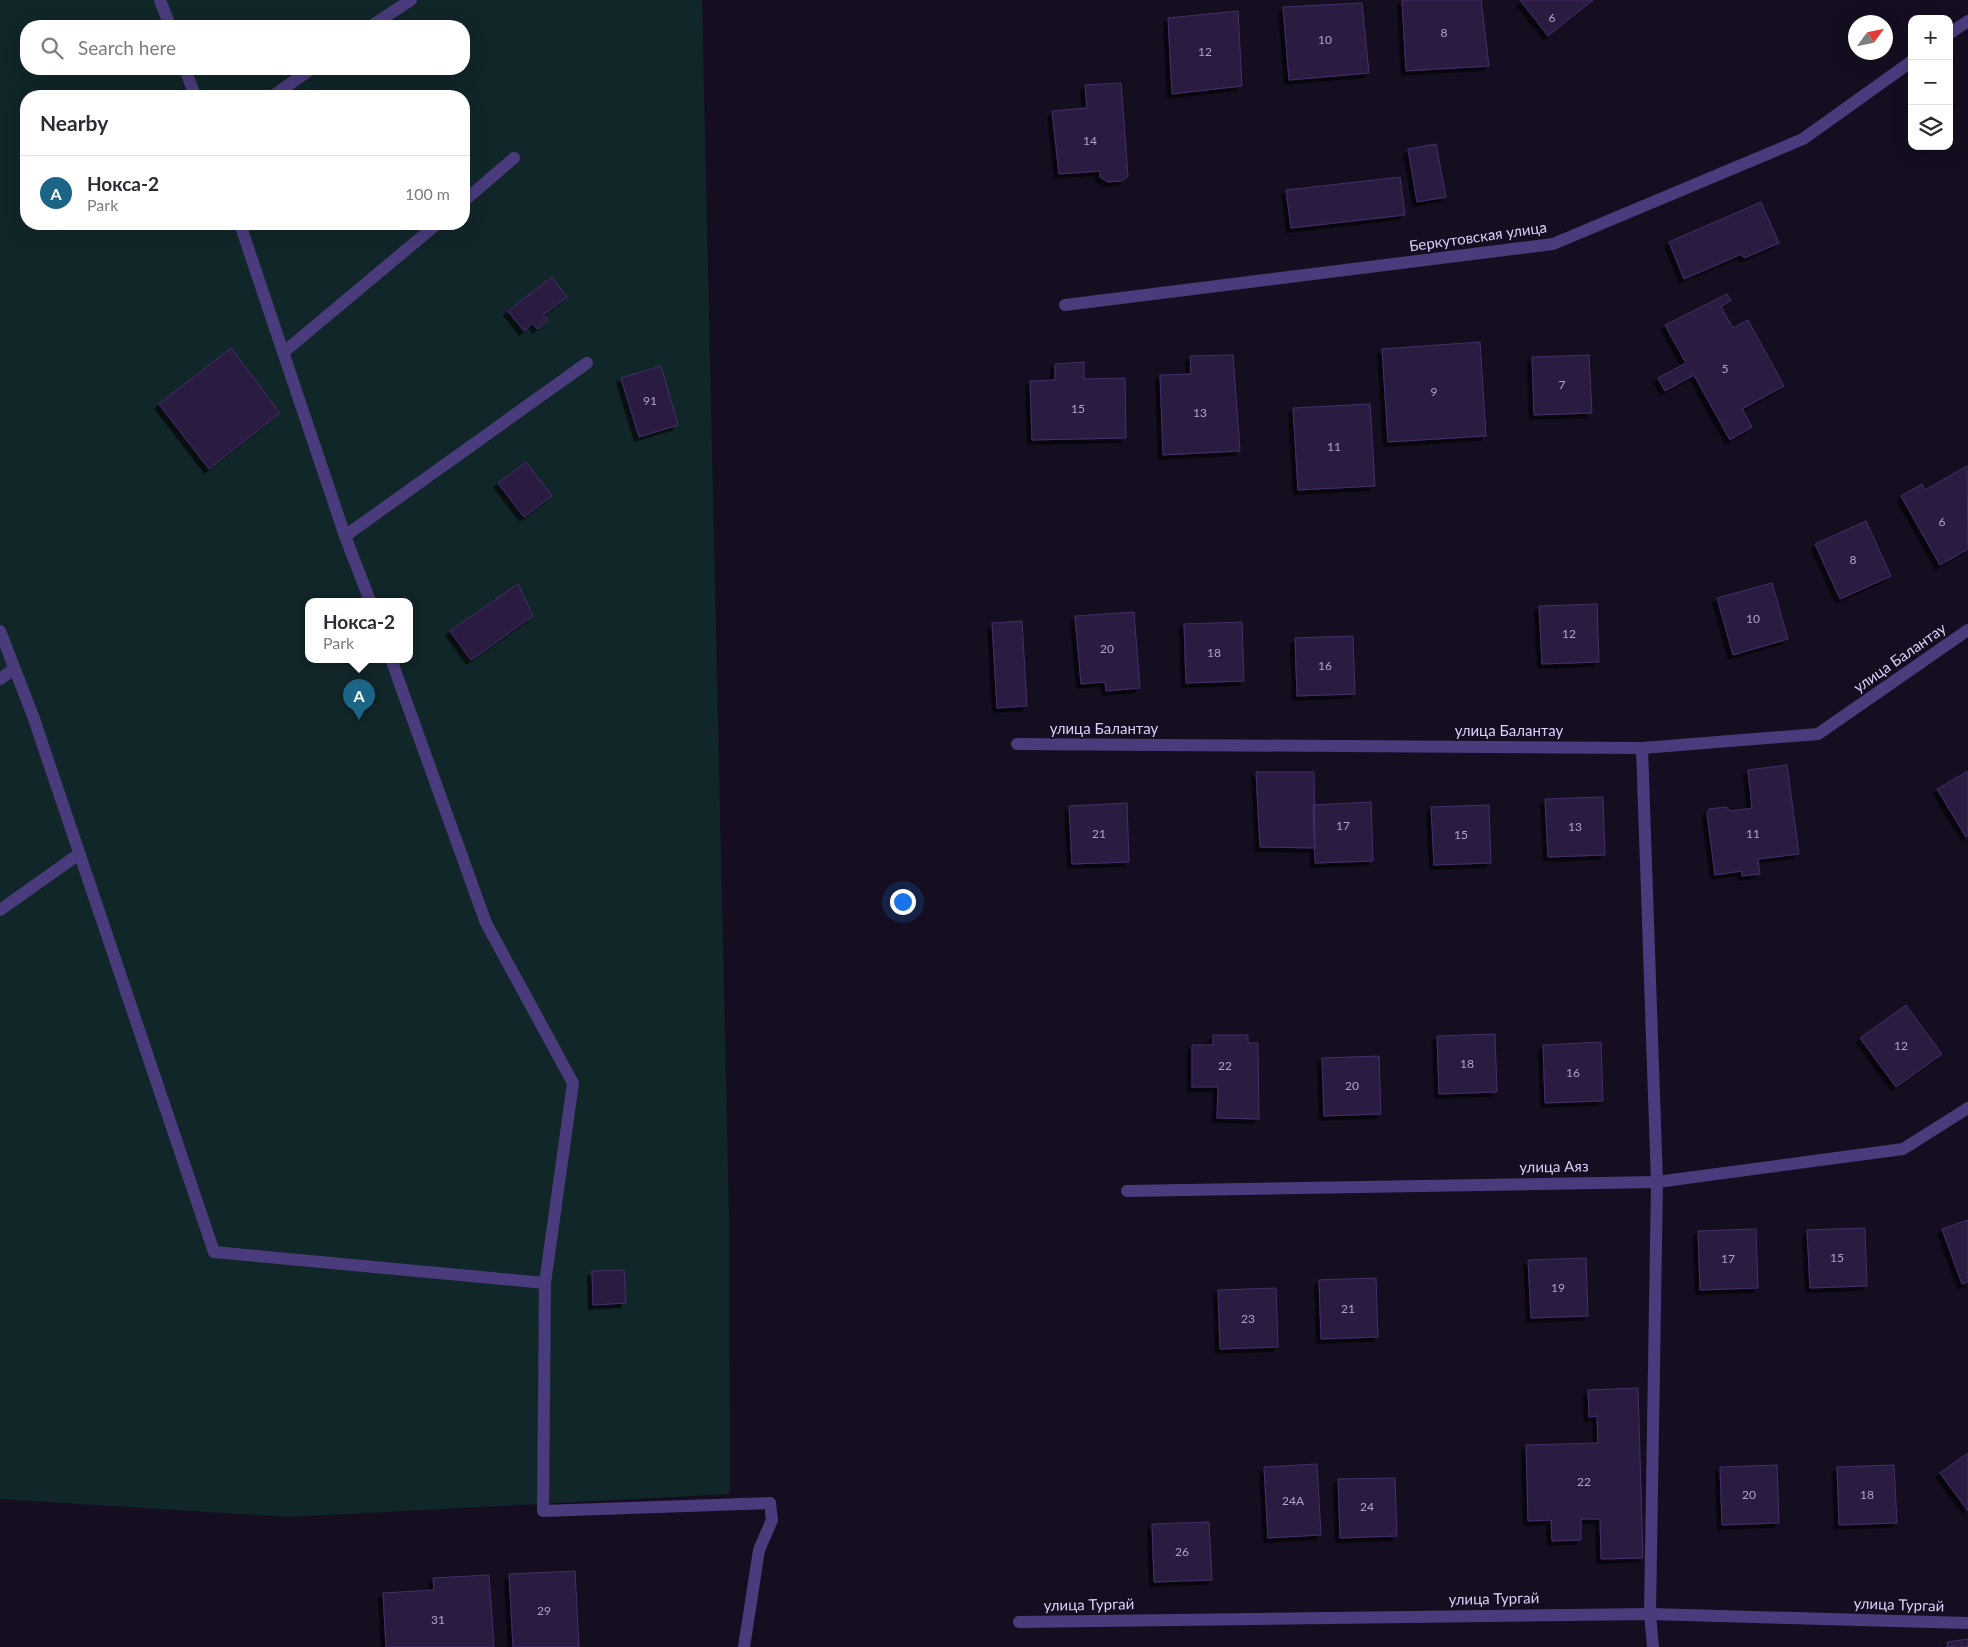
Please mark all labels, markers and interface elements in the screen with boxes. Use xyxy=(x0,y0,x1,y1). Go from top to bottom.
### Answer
house number: 6 xyxy=(1549,10,1556,25)
north arrow xyxy=(1848,15,1893,60)
map controls xyxy=(1908,15,1953,150)
button: + xyxy=(1908,15,1953,60)
search box xyxy=(20,20,470,75)
house number: 8 xyxy=(1441,25,1448,40)
house number: 10 xyxy=(1318,32,1332,47)
icon: search xyxy=(38,34,66,62)
text: Search here xyxy=(78,36,176,59)
house number: 12 xyxy=(1198,44,1212,59)
button: − xyxy=(1908,60,1953,105)
button: layers xyxy=(1908,105,1953,150)
text: Nearby xyxy=(40,110,108,135)
house number: 14 xyxy=(1083,133,1097,148)
text: Нокса-2 xyxy=(87,172,159,195)
text: A xyxy=(50,184,62,203)
text: 100 m xyxy=(405,184,450,203)
text: Park xyxy=(87,195,118,214)
street label: Беркутовская улица xyxy=(1408,217,1548,255)
house number: 5 xyxy=(1722,361,1729,376)
house number: 7 xyxy=(1559,377,1566,392)
house number: 9 xyxy=(1431,384,1438,399)
house number: 91 xyxy=(643,393,657,408)
house number: 15 xyxy=(1071,401,1085,416)
house number: 13 xyxy=(1193,405,1207,420)
house number: 11 xyxy=(1327,439,1341,454)
house number: 6 xyxy=(1939,514,1946,529)
house number: 8 xyxy=(1850,552,1857,567)
popup xyxy=(305,598,413,663)
text: Нокса-2 xyxy=(323,610,395,633)
house number: 10 xyxy=(1746,611,1760,626)
street label: улица Балантау xyxy=(1850,618,1949,696)
house number: 12 xyxy=(1562,626,1576,641)
text: Park xyxy=(323,633,354,652)
house number: 20 xyxy=(1100,641,1114,656)
house number: 18 xyxy=(1207,645,1221,660)
house number: 16 xyxy=(1318,658,1332,673)
pin: A xyxy=(343,679,375,720)
street label: улица Балантау xyxy=(1050,719,1159,737)
street label: улица Балантау xyxy=(1455,721,1564,739)
house number: 17 xyxy=(1336,818,1350,833)
house number: 13 xyxy=(1568,819,1582,834)
house number: 21 xyxy=(1092,826,1106,841)
house number: 11 xyxy=(1746,826,1760,841)
house number: 15 xyxy=(1454,827,1468,842)
your location xyxy=(890,889,916,915)
house number: 12 xyxy=(1894,1038,1908,1053)
house number: 18 xyxy=(1460,1056,1474,1071)
house number: 22 xyxy=(1218,1058,1232,1073)
house number: 16 xyxy=(1566,1065,1580,1080)
house number: 20 xyxy=(1345,1078,1359,1093)
street label: улица Аяз xyxy=(1519,1156,1589,1176)
house number: 15 xyxy=(1830,1250,1844,1265)
house number: 17 xyxy=(1721,1251,1735,1266)
house number: 19 xyxy=(1551,1280,1565,1295)
house number: 21 xyxy=(1341,1301,1355,1316)
house number: 23 xyxy=(1241,1311,1255,1326)
house number: 22 xyxy=(1577,1474,1591,1489)
house number: 20 xyxy=(1742,1487,1756,1502)
house number: 18 xyxy=(1860,1487,1874,1502)
house number: 24А xyxy=(1282,1493,1305,1508)
house number: 24 xyxy=(1360,1499,1374,1514)
house number: 26 xyxy=(1175,1544,1189,1559)
street label: улица Тургай xyxy=(1448,1588,1539,1608)
street label: улица Тургай xyxy=(1853,1593,1945,1615)
street label: улица Тургай xyxy=(1043,1594,1134,1614)
house number: 29 xyxy=(537,1603,551,1618)
house number: 31 xyxy=(431,1612,445,1627)

